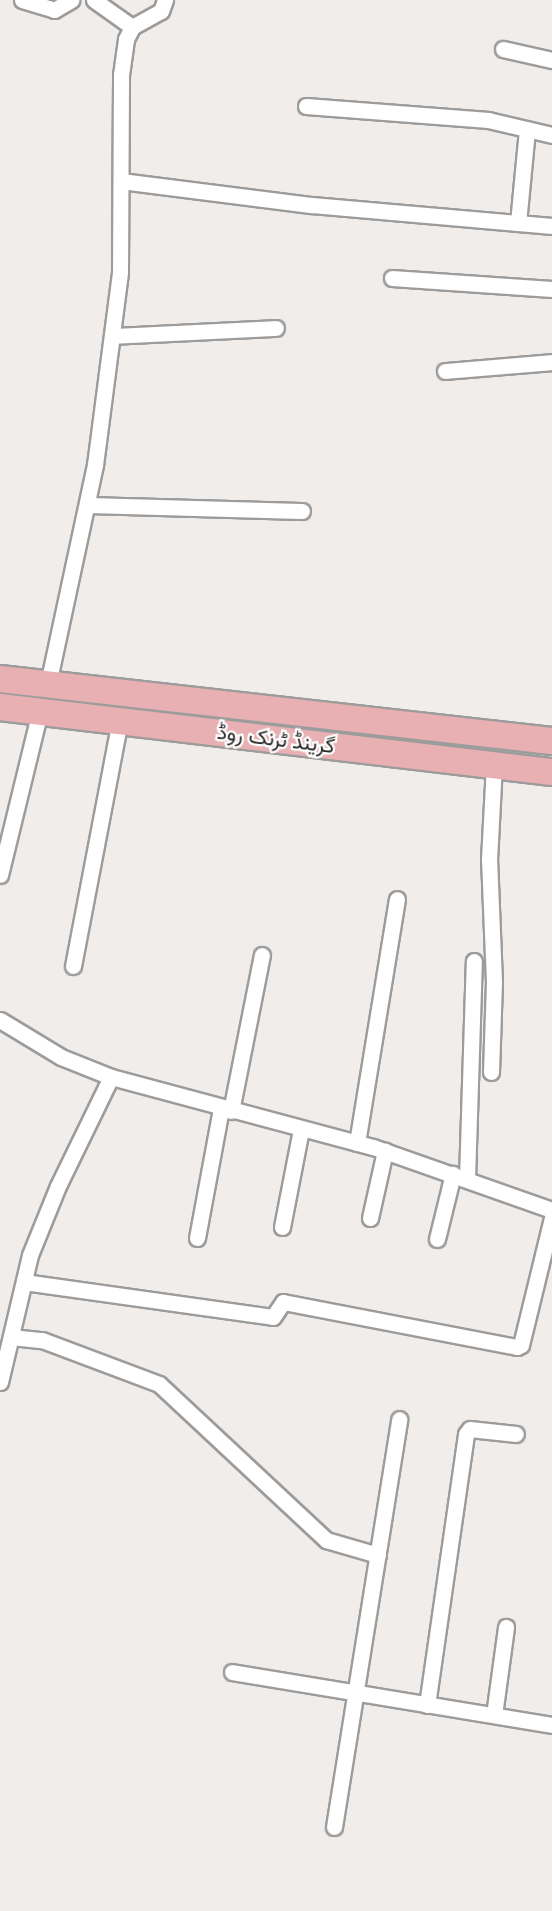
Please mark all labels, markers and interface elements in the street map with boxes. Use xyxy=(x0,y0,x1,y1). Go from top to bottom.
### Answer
street label: گرینڈ ٹرنک روڈ xyxy=(216,719,336,759)

